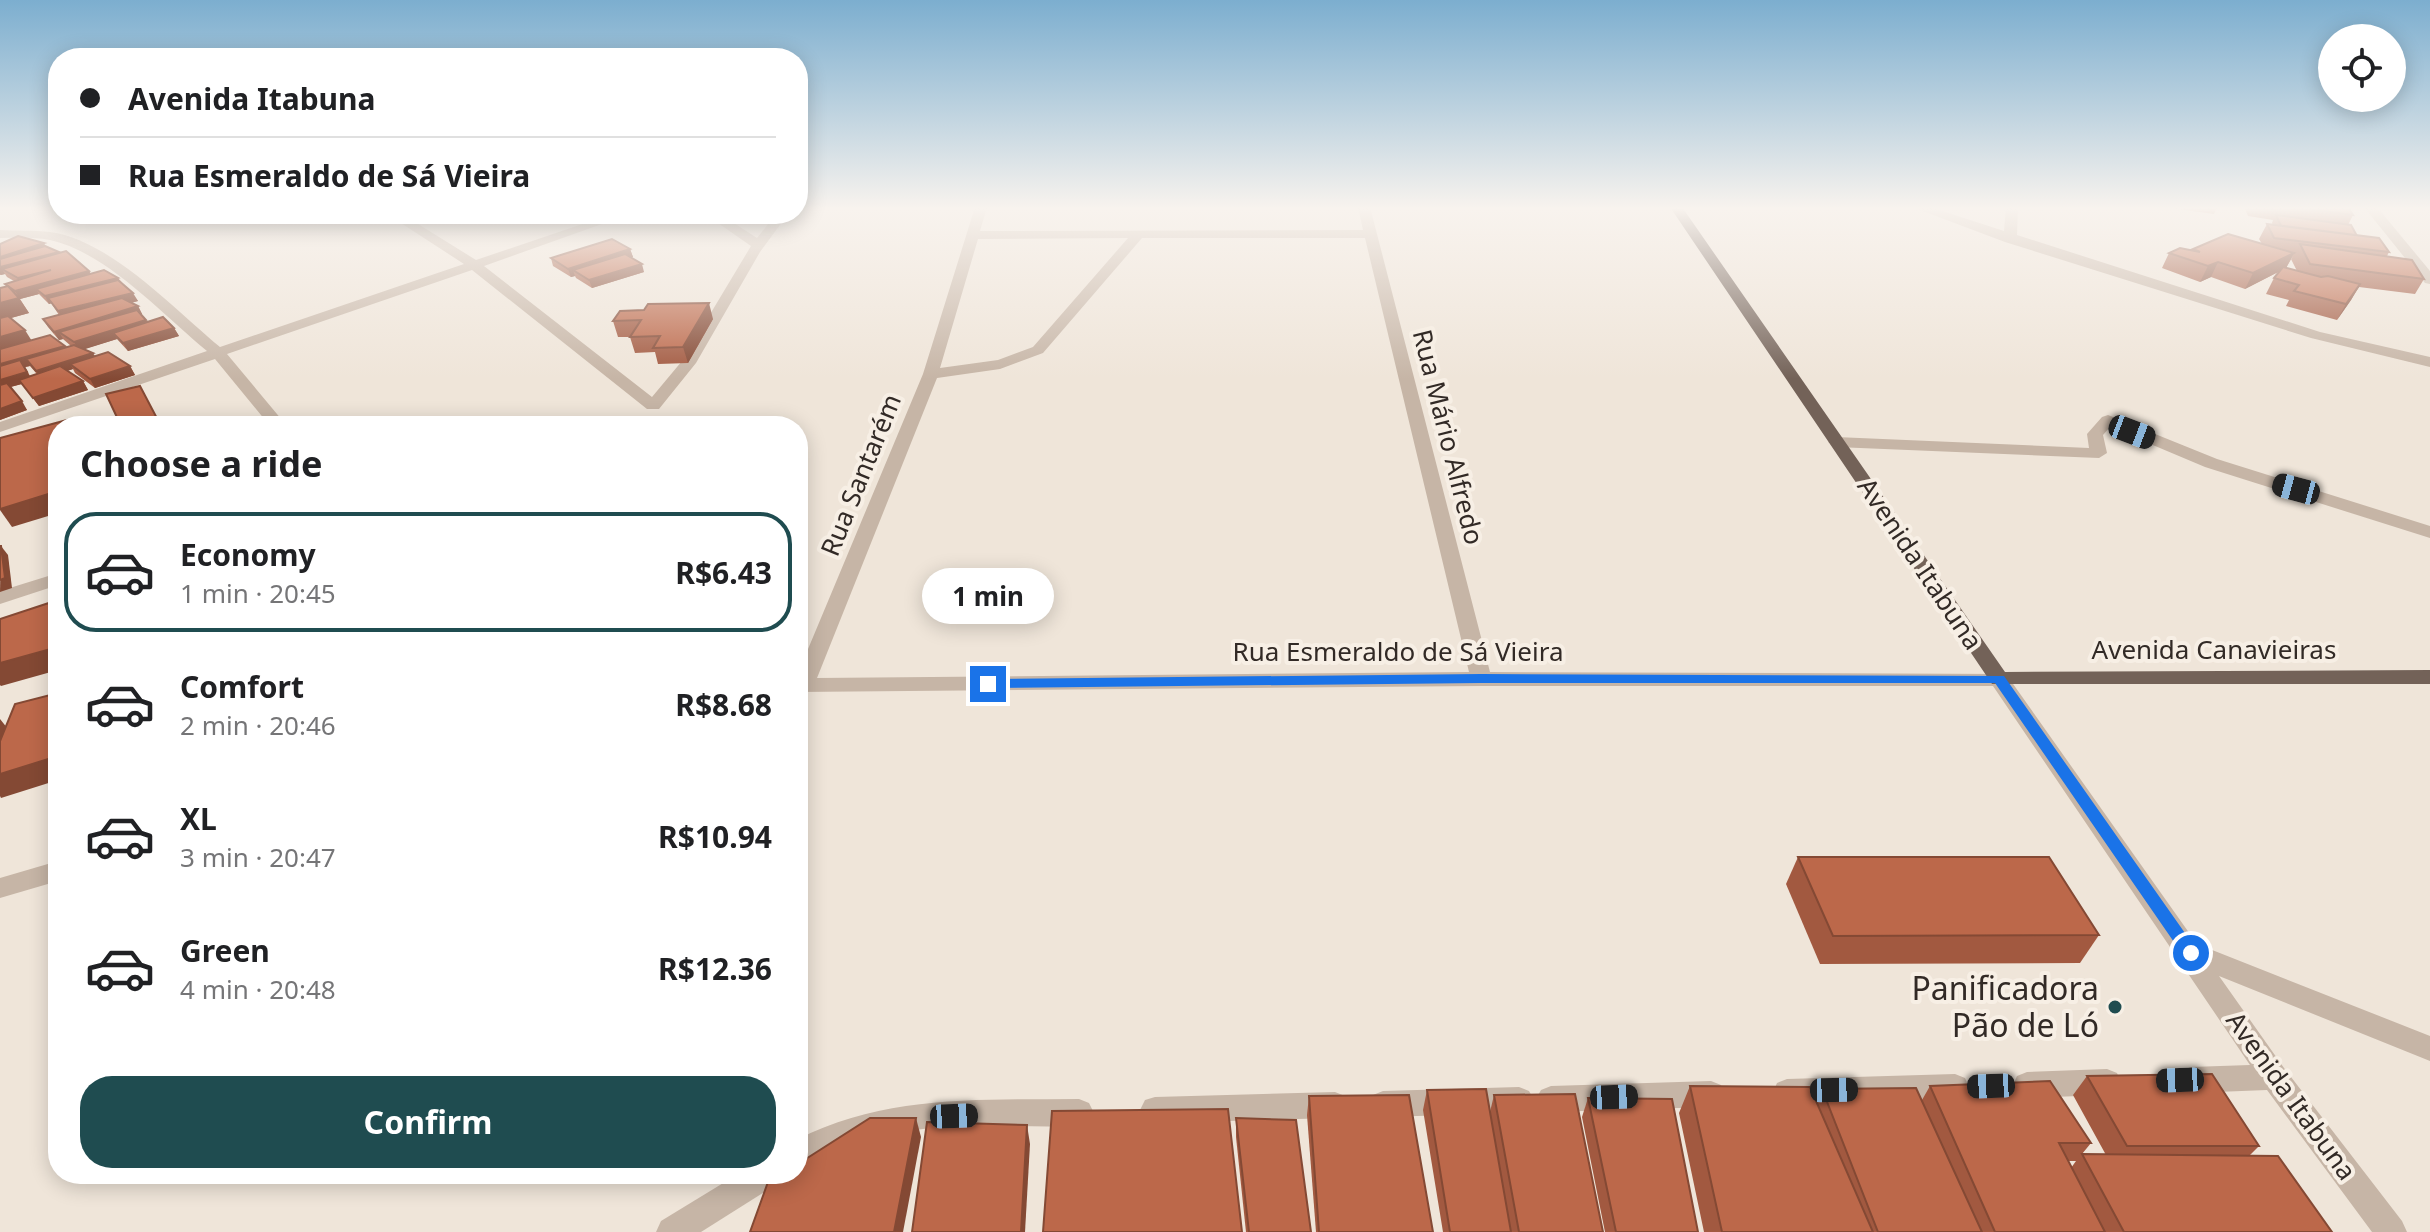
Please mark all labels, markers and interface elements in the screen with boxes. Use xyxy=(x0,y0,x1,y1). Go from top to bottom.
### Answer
map controls xyxy=(2318,24,2406,112)
button: locate xyxy=(2318,24,2406,112)
text: Avenida Itabuna xyxy=(128,78,376,119)
text: Rua Esmeraldo de Sá Vieira xyxy=(128,155,530,196)
street label: Rua Mário Alfredo xyxy=(1405,325,1493,548)
street label: Rua Santarém xyxy=(811,388,909,561)
car xyxy=(2105,412,2159,452)
text: Choose a ride xyxy=(80,439,322,488)
street label: Avenida Itabuna xyxy=(1850,470,1992,656)
car xyxy=(2270,471,2322,507)
text: Economy xyxy=(180,534,316,575)
icon: car xyxy=(84,536,156,608)
text: R$6.43 xyxy=(675,552,772,593)
callout: 1 min xyxy=(922,568,1054,624)
text: 1 min · 20:45 xyxy=(180,575,336,611)
text: 1 min xyxy=(952,578,1024,614)
street label: Avenida Canavieiras xyxy=(2092,631,2336,667)
street label: Rua Esmeraldo de Sá Vieira xyxy=(1233,633,1563,669)
text: Comfort xyxy=(180,666,304,707)
route end xyxy=(970,666,1006,702)
icon: car xyxy=(84,668,156,740)
text: R$8.68 xyxy=(675,684,772,725)
text: 2 min · 20:46 xyxy=(180,707,336,743)
text: XL xyxy=(180,798,217,839)
icon: car xyxy=(84,800,156,872)
text: R$10.94 xyxy=(658,816,772,857)
text: 3 min · 20:47 xyxy=(180,839,336,875)
text: Green xyxy=(180,930,270,971)
icon: car xyxy=(84,932,156,1004)
route start xyxy=(2173,935,2209,971)
text: R$12.36 xyxy=(658,948,772,989)
place label: Panificadora Pão de Ló xyxy=(1912,966,2099,1046)
text: 4 min · 20:48 xyxy=(180,971,336,1007)
marker: Panificadora Pão de Ló xyxy=(2106,998,2124,1016)
street label: Avenida Itabuna xyxy=(2218,1004,2365,1187)
car xyxy=(2156,1067,2204,1093)
car xyxy=(1967,1073,2015,1099)
button: Confirm xyxy=(80,1076,776,1168)
car xyxy=(1810,1078,1858,1102)
car xyxy=(1590,1084,1638,1110)
car xyxy=(930,1103,978,1129)

